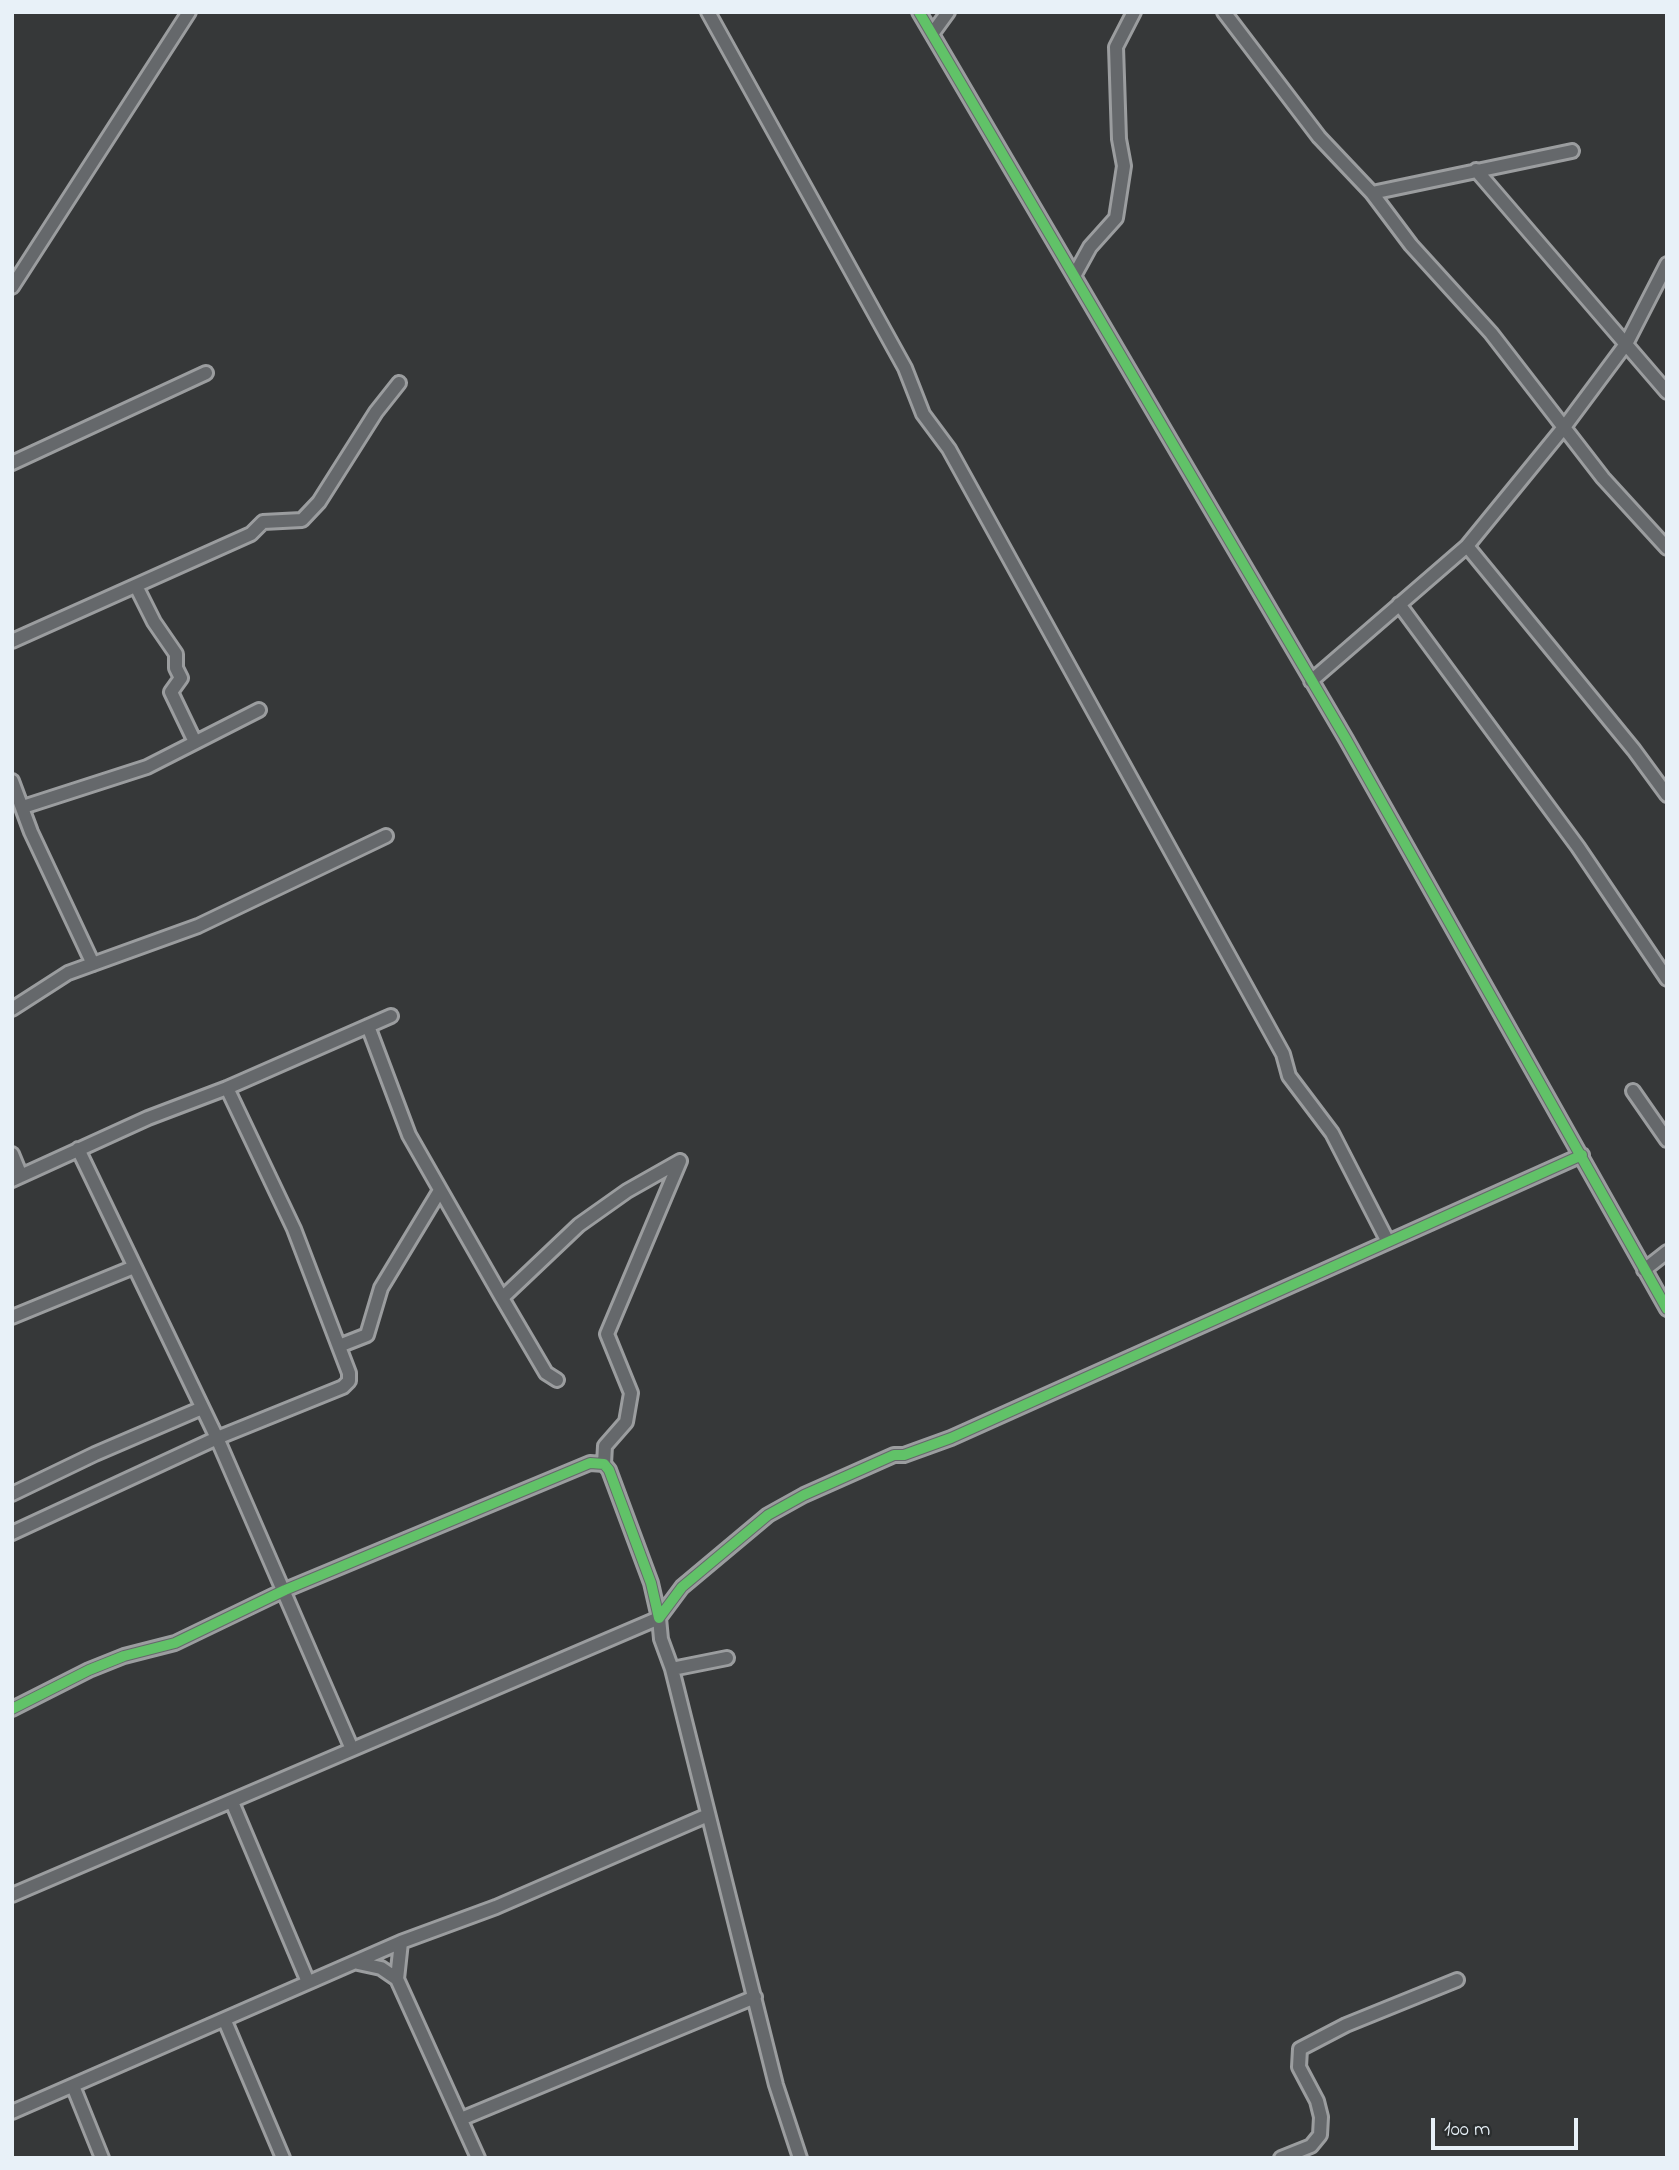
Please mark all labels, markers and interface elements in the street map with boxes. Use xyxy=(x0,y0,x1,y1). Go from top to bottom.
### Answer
scale bar xyxy=(1434,2104,1581,2148)
text: 100 m xyxy=(1444,2115,1490,2145)

